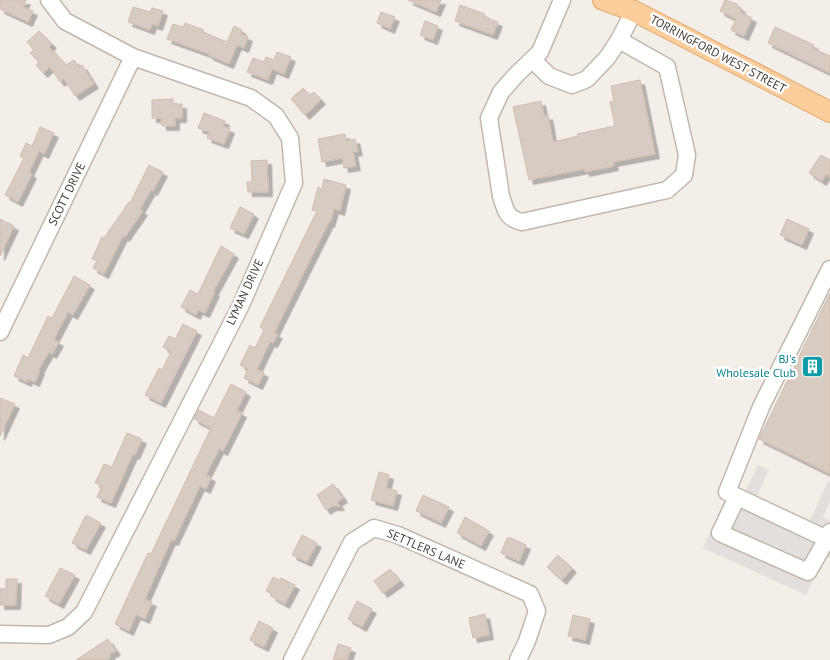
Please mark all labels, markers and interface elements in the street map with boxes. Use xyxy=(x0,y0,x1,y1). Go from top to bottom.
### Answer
street label: TORRINGFORD WEST STREET xyxy=(648,11,789,96)
street label: SCOTT DRIVE xyxy=(45,160,88,228)
street label: LYMAN DRIVE xyxy=(223,256,266,327)
place label: BJ's Wholesale Club xyxy=(716,351,796,380)
building icon: BJ's Wholesale Club xyxy=(800,354,824,378)
street label: SETTLERS LANE xyxy=(385,525,468,572)

